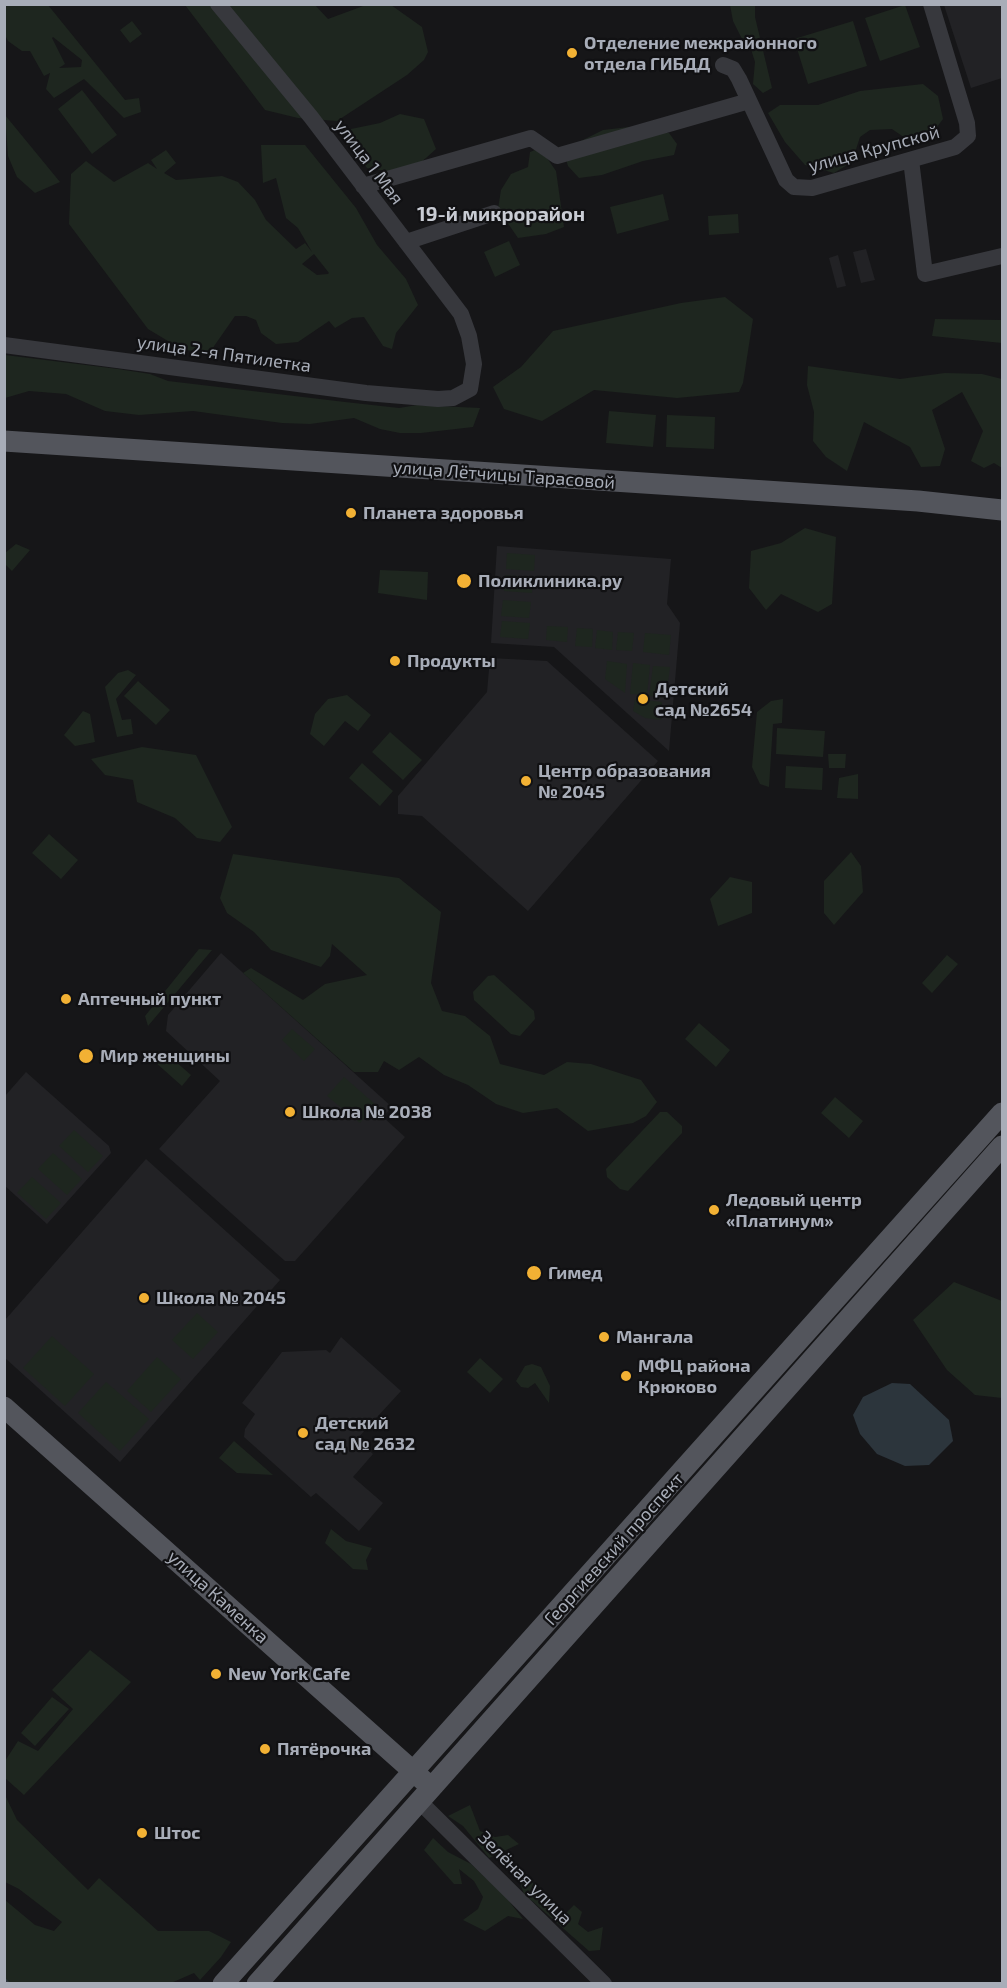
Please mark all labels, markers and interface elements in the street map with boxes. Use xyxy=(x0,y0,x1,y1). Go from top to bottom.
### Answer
place label: Отделение межрайонного отдела ГИБДД xyxy=(584,32,817,74)
marker: Отделение межрайонного отдела ГИБДД xyxy=(565,46,579,60)
street label: улица 1 Мая xyxy=(330,115,408,209)
street label: улица Крупской xyxy=(806,121,942,177)
district label: 19-й микрорайон xyxy=(417,202,585,226)
street label: улица 2-я Пятилетка xyxy=(136,331,312,377)
street label: улица Лётчицы Тарасовой xyxy=(392,456,616,494)
place label: Планета здоровья xyxy=(363,502,524,524)
marker: Планета здоровья xyxy=(344,506,358,520)
place label: Поликлиника.ру xyxy=(478,570,622,592)
marker: Поликлиника.ру xyxy=(455,572,473,590)
place label: Продукты xyxy=(407,650,495,672)
marker: Продукты xyxy=(388,654,402,668)
place label: Детский сад №2654 xyxy=(655,678,752,720)
marker: Детский сад №2654 xyxy=(636,692,650,706)
place label: Центр образования № 2045 xyxy=(538,760,711,802)
marker: Центр образования № 2045 xyxy=(519,774,533,788)
place label: Аптечный пункт xyxy=(78,988,221,1010)
marker: Аптечный пункт xyxy=(59,992,73,1006)
place label: Мир женщины xyxy=(100,1045,230,1067)
marker: Мир женщины xyxy=(77,1047,95,1065)
place label: Школа № 2038 xyxy=(302,1101,432,1123)
marker: Школа № 2038 xyxy=(283,1105,297,1119)
place label: Ледовый центр «Платинум» xyxy=(726,1189,862,1232)
marker: Ледовый центр «Платинум» xyxy=(707,1203,721,1217)
place label: Гимед xyxy=(548,1262,603,1284)
marker: Гимед xyxy=(525,1264,543,1282)
place label: Школа № 2045 xyxy=(156,1287,286,1309)
marker: Школа № 2045 xyxy=(137,1291,151,1305)
place label: Мангала xyxy=(616,1326,693,1348)
marker: Мангала xyxy=(597,1330,611,1344)
place label: МФЦ района Крюково xyxy=(638,1355,751,1398)
marker: МФЦ района Крюково xyxy=(619,1369,633,1383)
place label: Детский сад № 2632 xyxy=(315,1412,415,1454)
marker: Детский сад № 2632 xyxy=(296,1426,310,1440)
street label: Георгиевский проспект xyxy=(540,1468,688,1630)
street label: улица Каменка xyxy=(163,1546,273,1648)
place label: New York Cafe xyxy=(228,1663,350,1685)
marker: New York Cafe xyxy=(209,1667,223,1681)
place label: Пятёрочка xyxy=(277,1738,371,1760)
marker: Пятёрочка xyxy=(258,1742,272,1756)
place label: Штос xyxy=(154,1822,201,1844)
marker: Штос xyxy=(135,1826,149,1840)
street label: Зелёная улица xyxy=(474,1827,576,1929)

